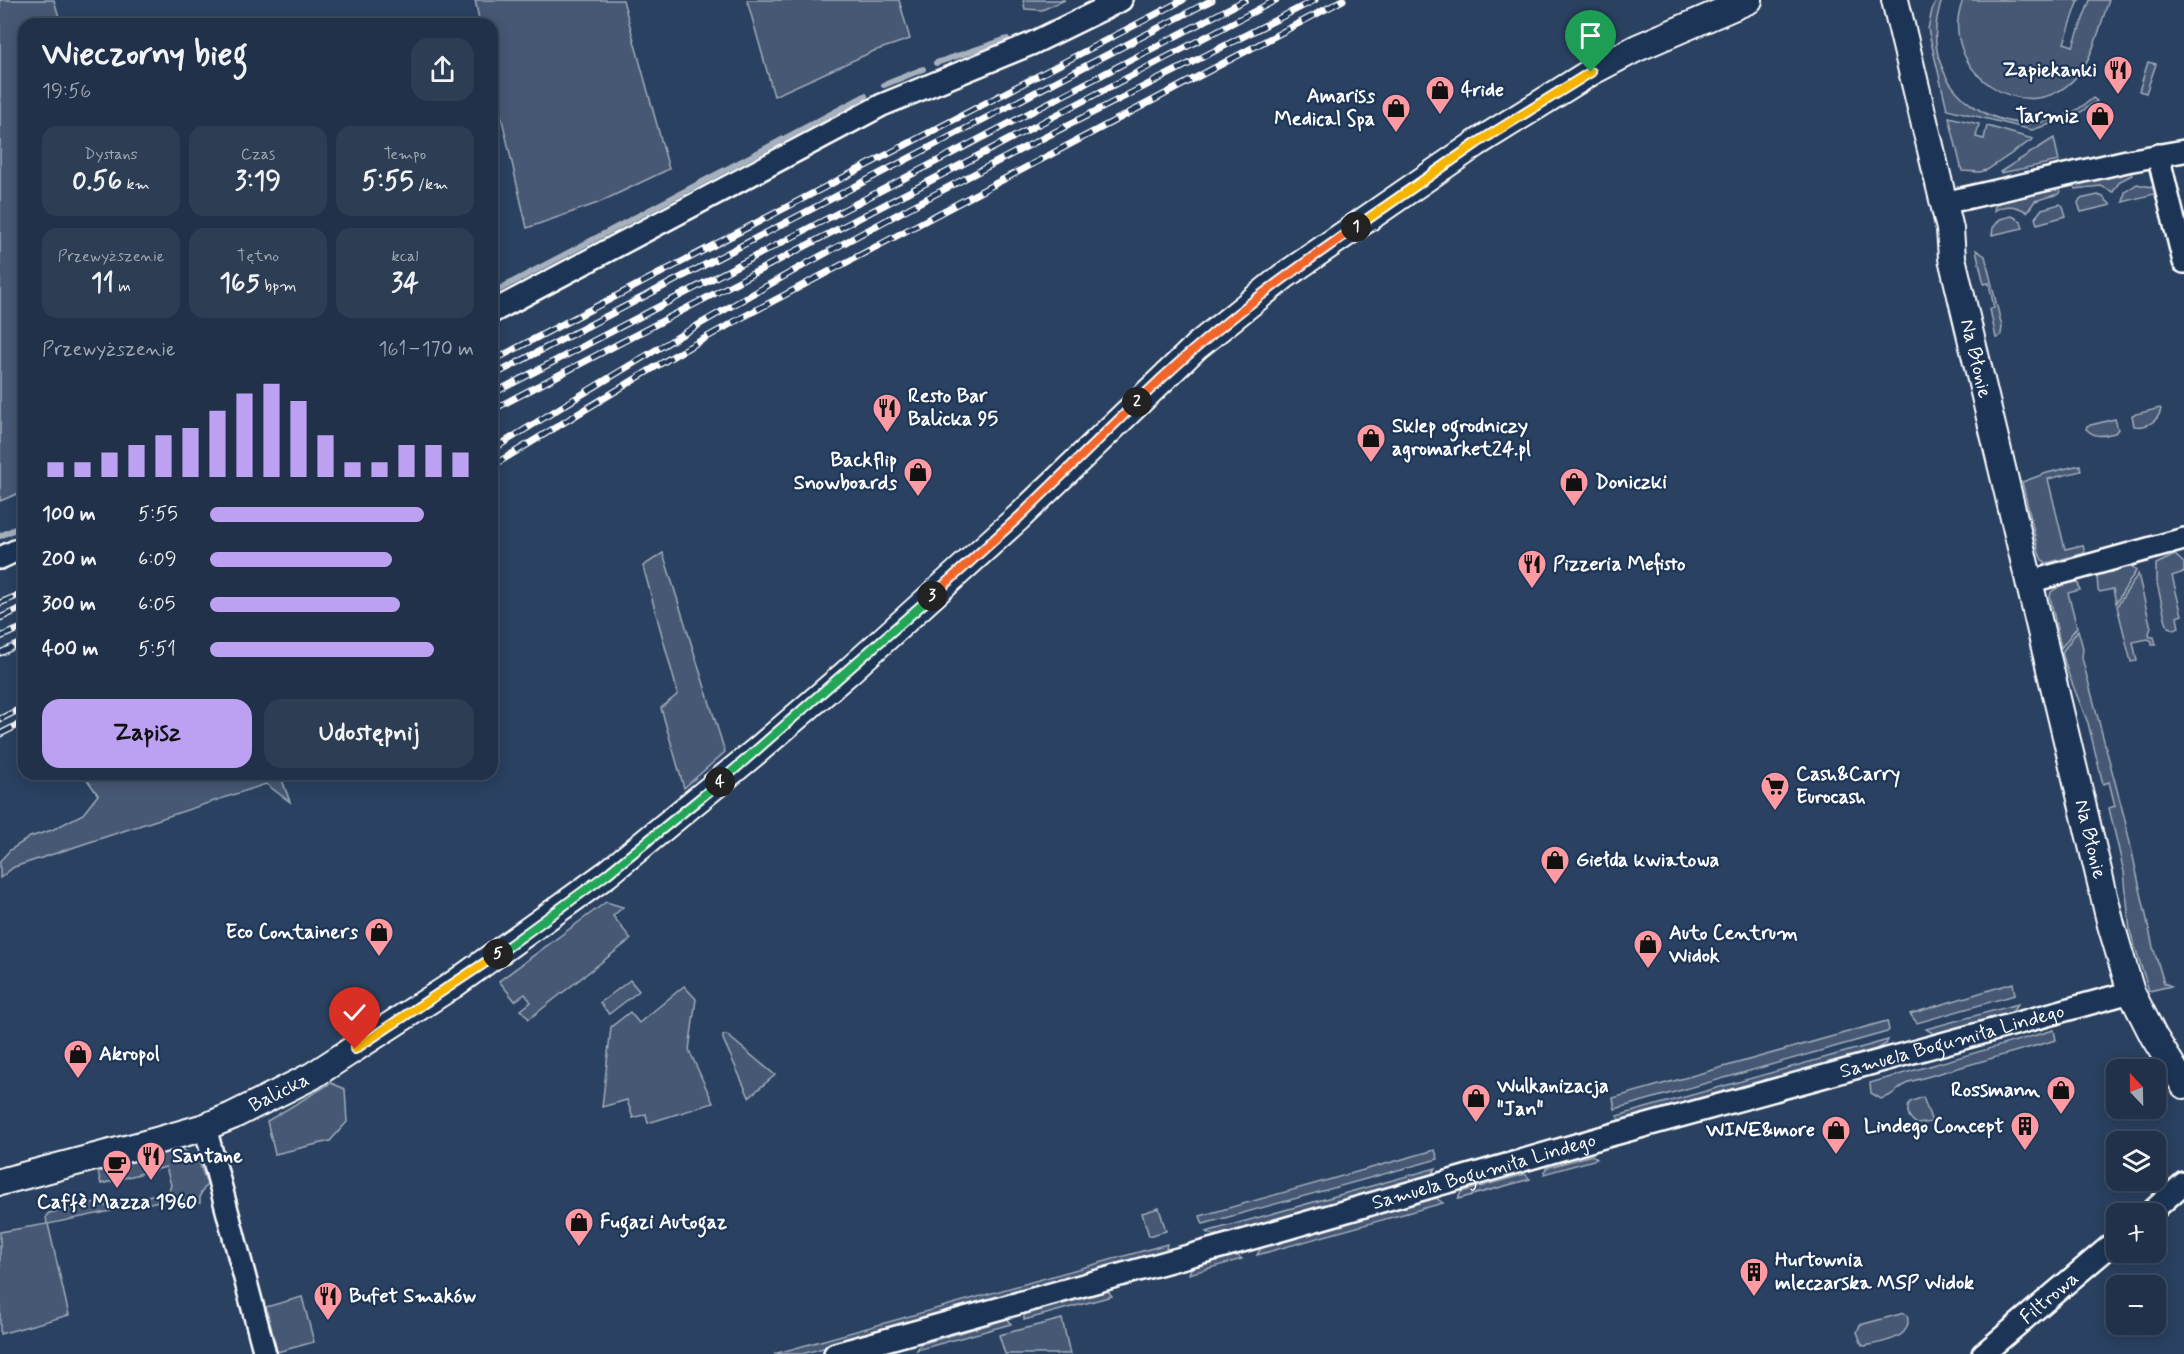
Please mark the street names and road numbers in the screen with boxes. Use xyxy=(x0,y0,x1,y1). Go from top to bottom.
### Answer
street label: Na Błonie xyxy=(1953,316,1998,401)
street label: Na Błonie xyxy=(2068,797,2113,882)
street label: Samuela Bogumiła Lindego xyxy=(1837,997,2067,1085)
street label: Balicka xyxy=(244,1066,314,1119)
street label: Samuela Bogumiła Lindego xyxy=(1369,1126,1599,1217)
street label: Filtrowa xyxy=(2014,1265,2084,1330)

